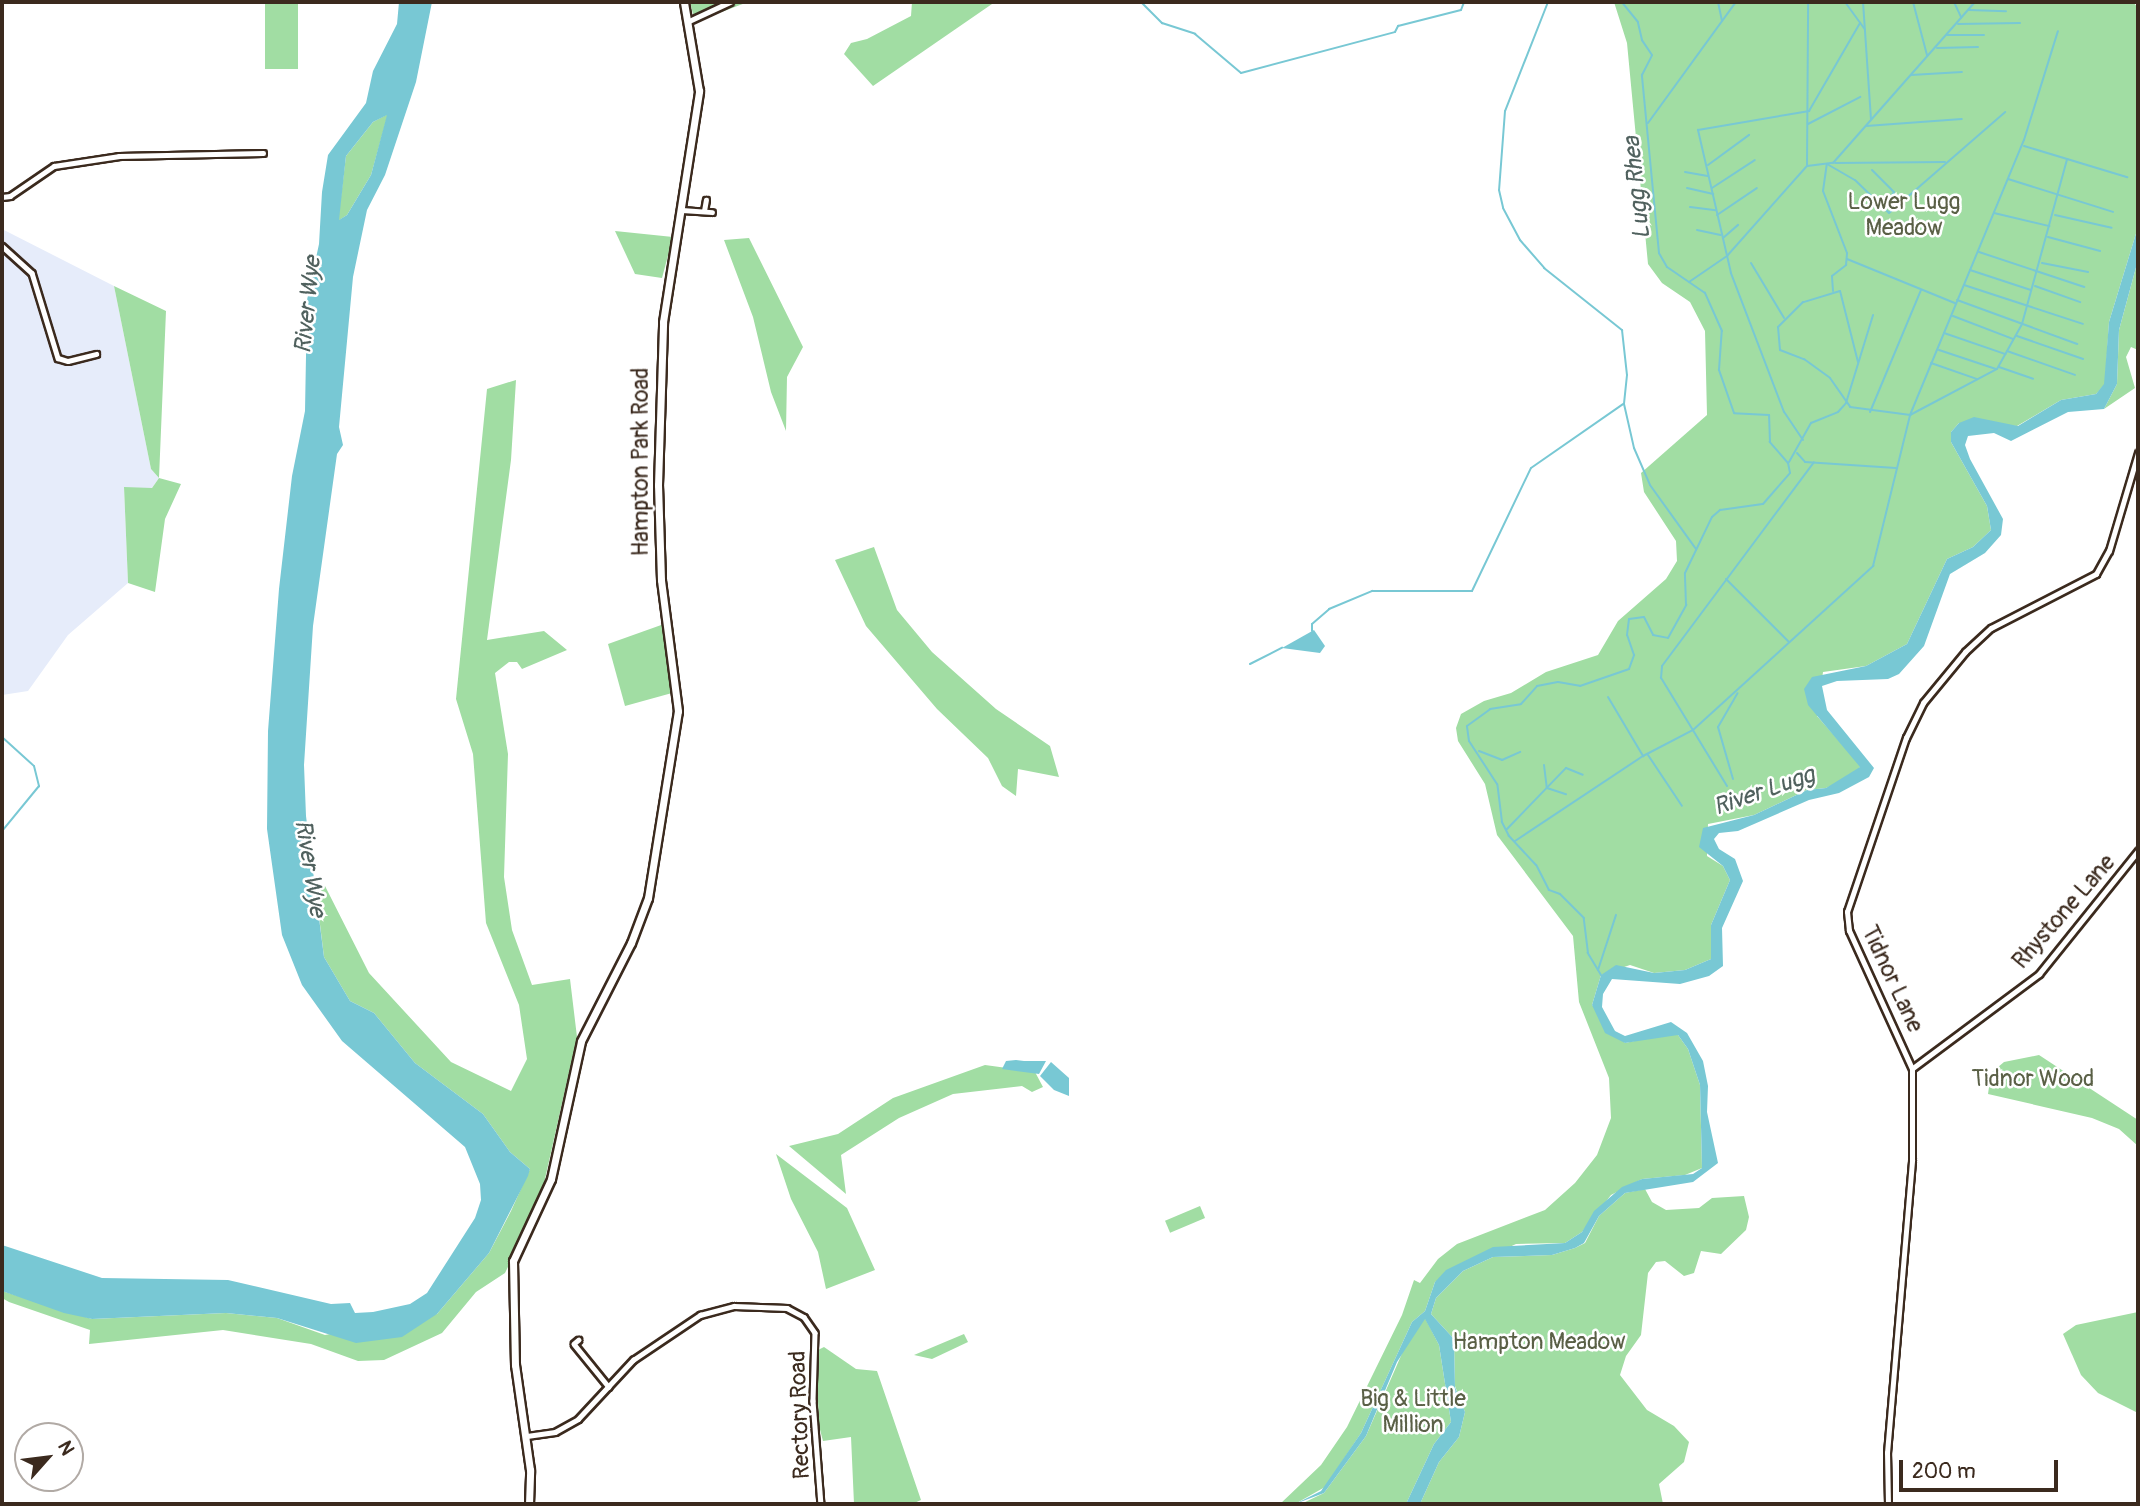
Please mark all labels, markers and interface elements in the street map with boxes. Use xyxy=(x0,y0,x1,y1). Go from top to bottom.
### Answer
water label: Lugg Rhea xyxy=(1617,135,1657,241)
park label: Lower Lugg Meadow xyxy=(1848,188,1960,242)
water label: River Wye xyxy=(289,255,327,355)
street label: Hampton Park Road xyxy=(627,368,655,556)
water label: River Lugg xyxy=(1710,760,1818,822)
water label: River Wye xyxy=(288,818,332,918)
street label: Rhystone Lane xyxy=(2007,849,2121,975)
street label: Tidnor Lane xyxy=(1855,921,1929,1037)
park label: Tidnor Wood xyxy=(1972,1065,2094,1093)
park label: Hampton Meadow xyxy=(1453,1328,1625,1356)
street label: Rectory Road xyxy=(784,1350,816,1480)
park label: Big & Little Million xyxy=(1360,1385,1466,1439)
north arrow xyxy=(14,1422,84,1492)
text: N xyxy=(52,1437,79,1459)
scale bar xyxy=(1902,1446,2061,1490)
text: 200 m xyxy=(1912,1458,1976,1485)

